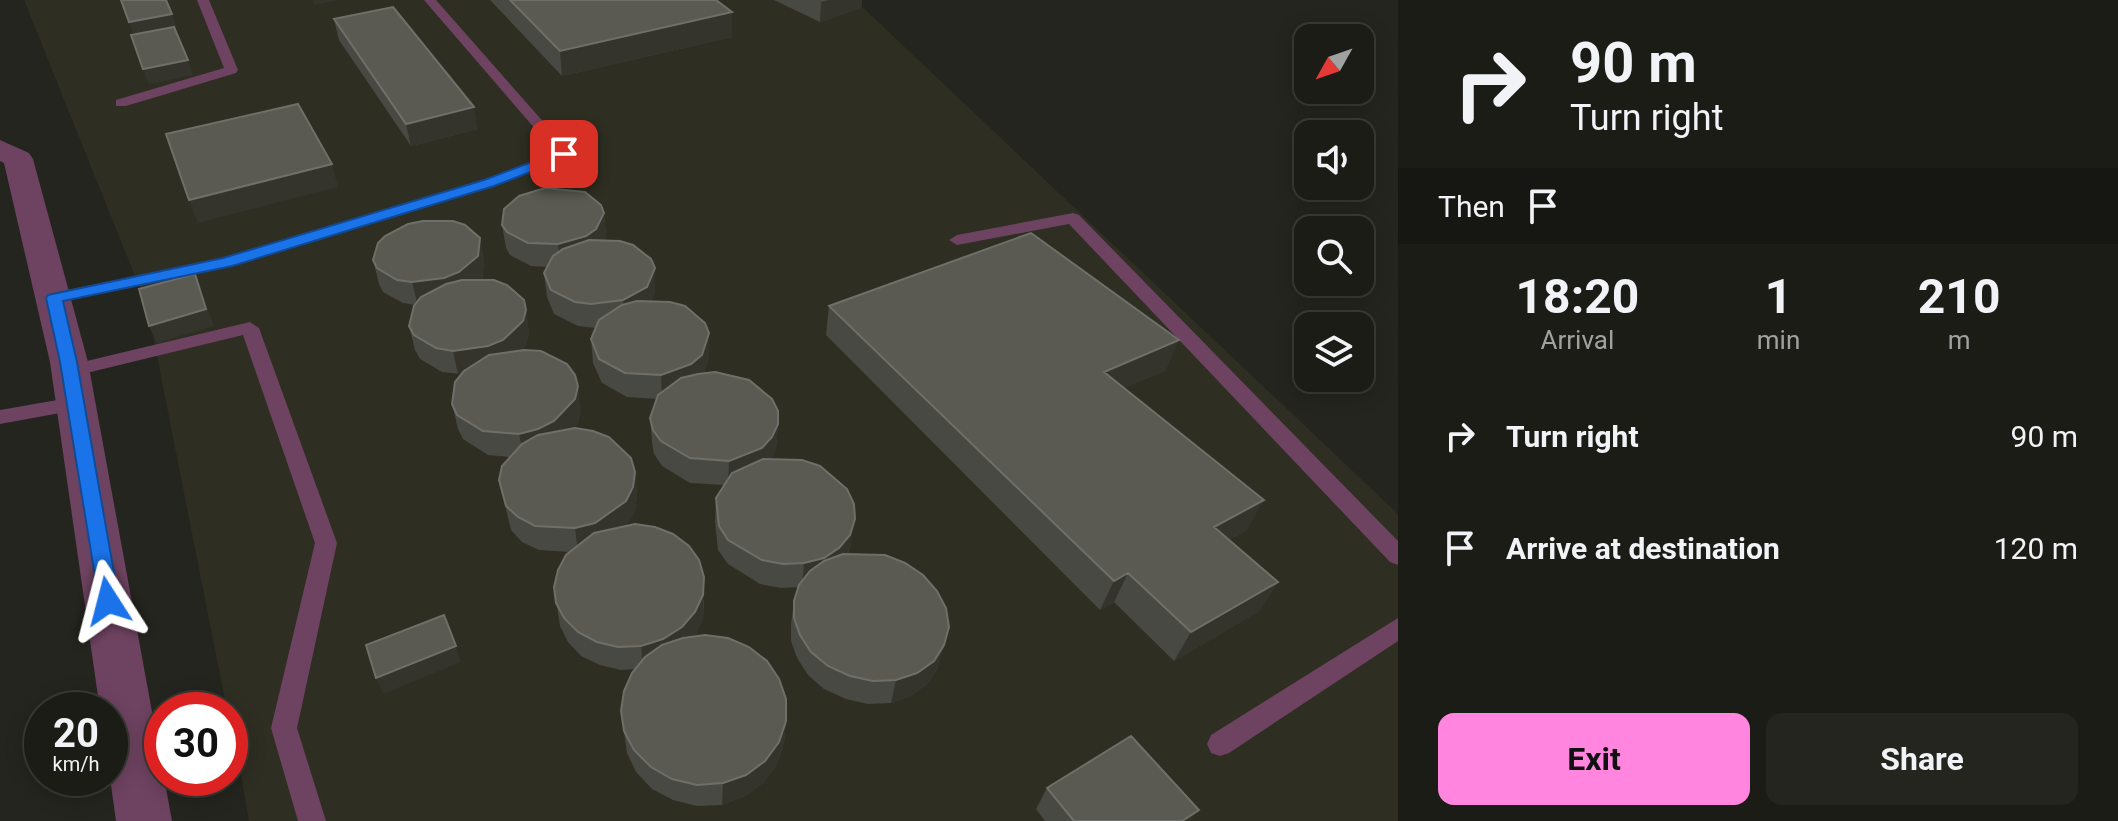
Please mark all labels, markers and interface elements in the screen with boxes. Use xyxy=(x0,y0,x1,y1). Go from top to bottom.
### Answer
north arrow xyxy=(1294,24,1374,104)
map controls xyxy=(1294,24,1374,392)
text: 90 m xyxy=(1570,30,1697,96)
icon: right xyxy=(1438,32,1542,136)
text: Turn right xyxy=(1570,97,1723,139)
pin xyxy=(530,120,598,188)
button: sound xyxy=(1294,120,1374,200)
icon: arrive xyxy=(542,132,586,176)
icon: arrive xyxy=(1521,184,1565,228)
text: Then xyxy=(1438,189,1505,224)
button: search xyxy=(1294,216,1374,296)
text: 18:20 xyxy=(1516,268,1639,325)
text: 1 xyxy=(1765,268,1792,325)
text: 210 xyxy=(1918,268,2000,325)
button: layers xyxy=(1294,312,1374,392)
text: Arrival xyxy=(1541,325,1614,355)
text: min xyxy=(1757,325,1800,355)
text: m xyxy=(1948,325,1971,355)
icon: right xyxy=(1438,414,1482,458)
text: Turn right xyxy=(1506,419,1639,454)
text: 90 m xyxy=(2011,419,2078,454)
icon: arrive xyxy=(1438,526,1482,570)
text: Arrive at destination xyxy=(1506,531,1780,566)
text: 120 m xyxy=(1994,531,2078,566)
position arrow xyxy=(66,559,150,643)
speed limit sign: 30 xyxy=(144,692,248,796)
text: 20 xyxy=(53,710,99,757)
button: Exit xyxy=(1438,713,1750,805)
button: Share xyxy=(1766,713,2078,805)
text: km/h xyxy=(53,752,99,776)

